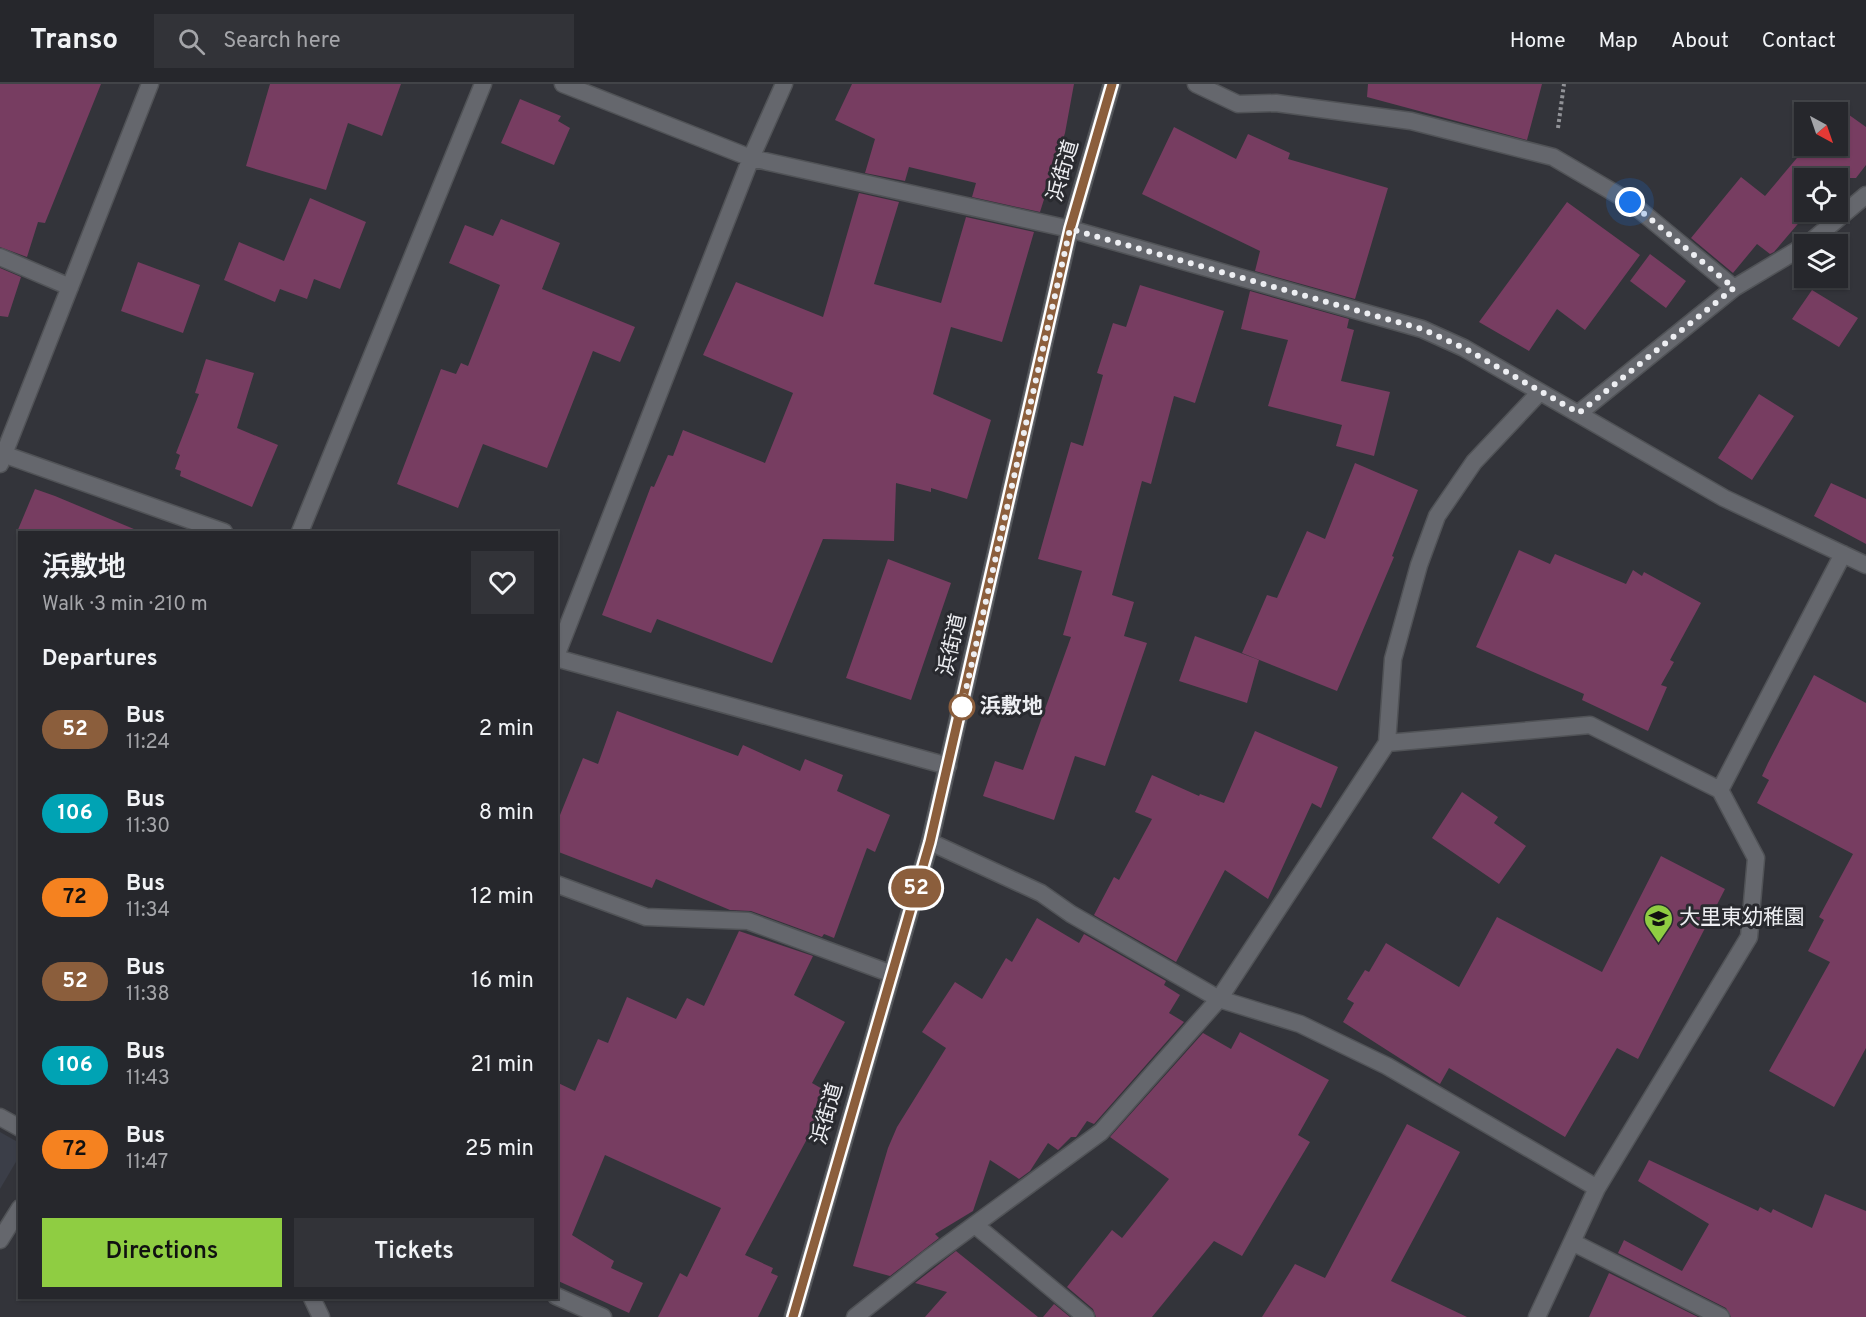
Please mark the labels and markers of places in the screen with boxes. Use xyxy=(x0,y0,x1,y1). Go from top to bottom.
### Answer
marker: 浜敷地 xyxy=(949,694,975,720)
place label: 浜敷地 xyxy=(980,694,1043,721)
school or university icon: 大里東幼稚園 xyxy=(1642,902,1674,944)
place label: 大里東幼稚園 xyxy=(1679,905,1805,932)

